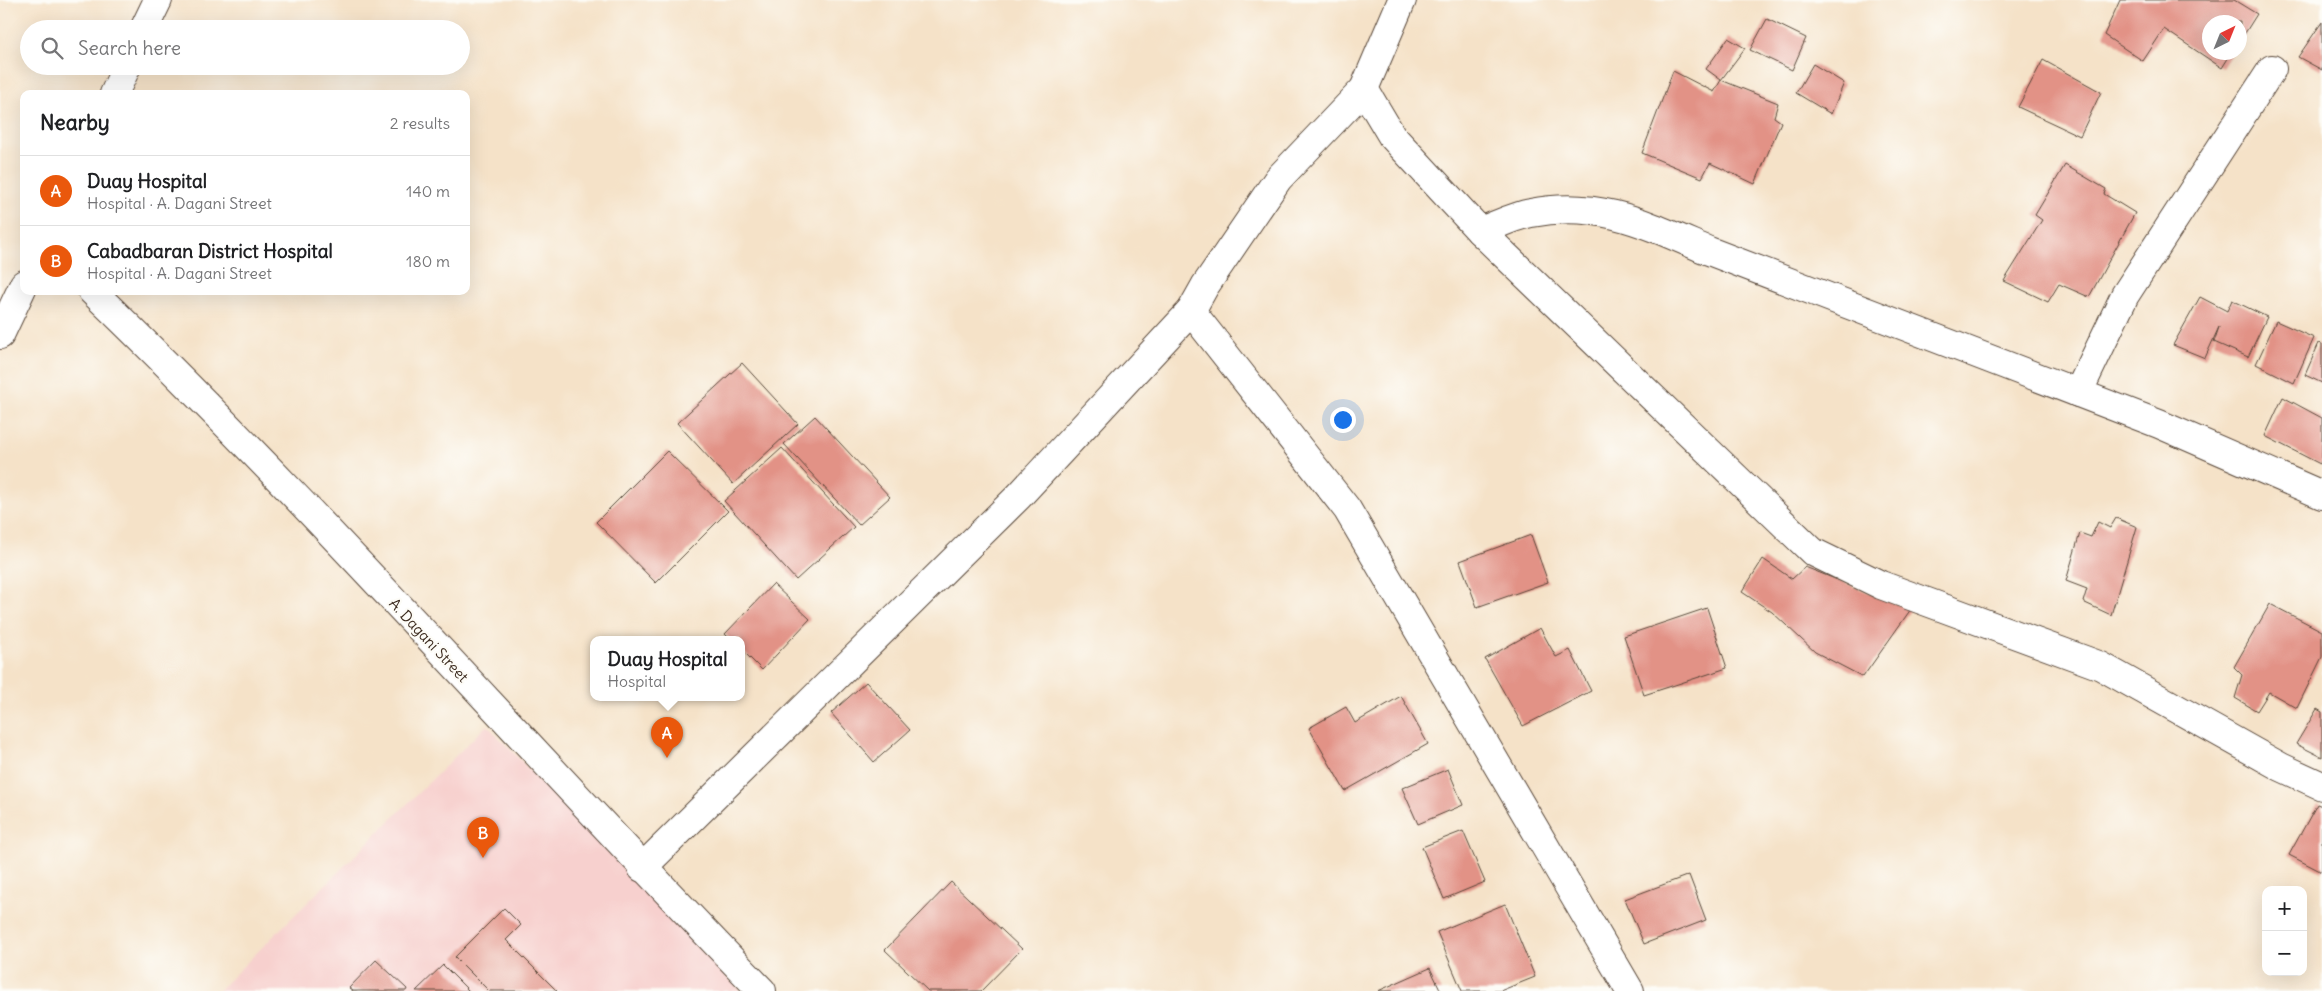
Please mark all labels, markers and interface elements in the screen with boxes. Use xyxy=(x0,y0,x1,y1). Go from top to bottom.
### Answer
north arrow xyxy=(2202,15,2247,60)
search box xyxy=(20,20,470,75)
icon: search xyxy=(38,34,66,62)
text: Search here xyxy=(78,36,181,60)
text: Nearby xyxy=(40,109,110,136)
text: 2 results xyxy=(390,113,450,133)
text: Duay Hospital xyxy=(87,169,207,193)
text: A xyxy=(51,181,61,201)
text: 140 m xyxy=(406,181,450,201)
text: Hospital · A. Dagani Street xyxy=(87,193,272,213)
text: Cabadbaran District Hospital xyxy=(87,239,333,263)
text: B xyxy=(51,251,61,271)
text: 180 m xyxy=(406,251,450,271)
text: Hospital · A. Dagani Street xyxy=(87,263,272,283)
your location xyxy=(1330,407,1356,433)
street label: A. Dagani Street xyxy=(385,594,473,686)
popup xyxy=(590,636,745,701)
text: Duay Hospital xyxy=(607,647,728,671)
text: Hospital xyxy=(607,671,666,691)
pin: A xyxy=(651,717,683,758)
pin: B xyxy=(467,817,499,858)
map controls xyxy=(2262,886,2307,976)
button: + xyxy=(2262,886,2307,931)
button: − xyxy=(2262,931,2307,976)

